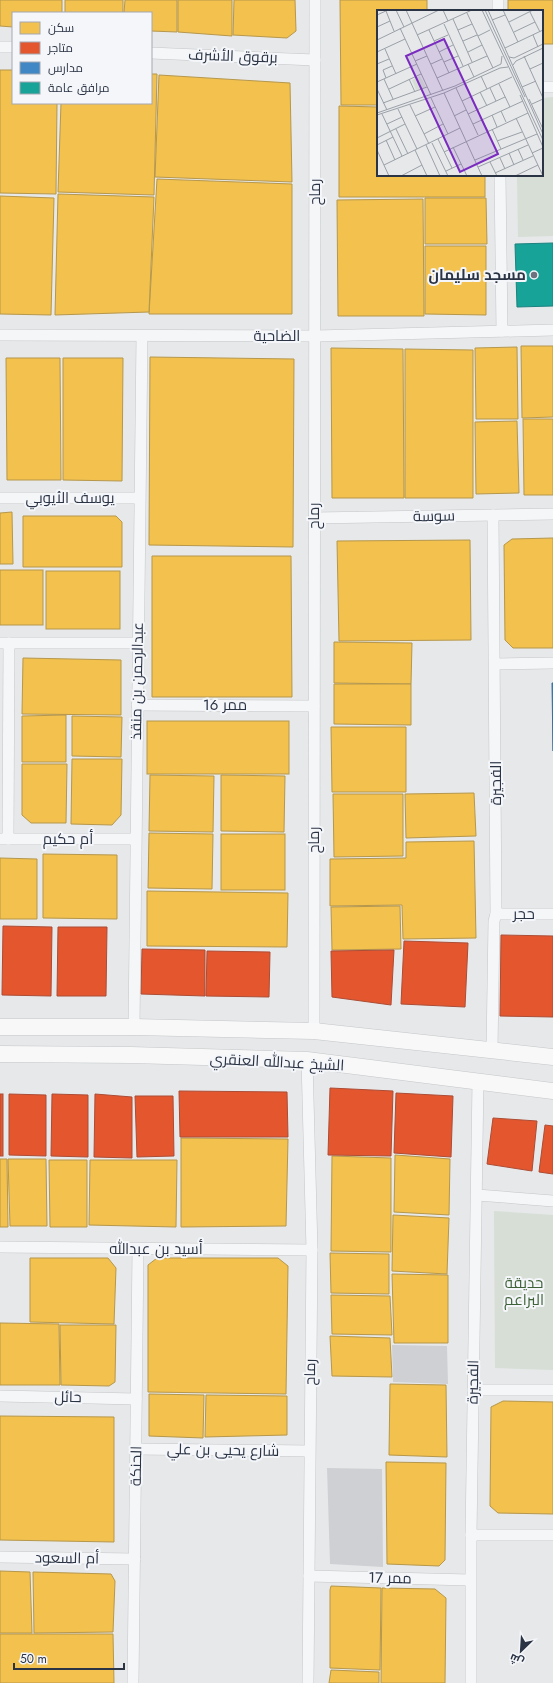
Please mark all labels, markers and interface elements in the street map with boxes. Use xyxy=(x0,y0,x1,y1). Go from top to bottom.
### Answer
inset map xyxy=(377,10,543,176)
legend xyxy=(12,12,152,104)
text: سكن xyxy=(48,19,74,37)
text: متاجر xyxy=(47,39,73,57)
street label: برقوق الأشرف xyxy=(188,43,278,69)
text: مدارس xyxy=(48,59,83,77)
text: مرافق عامة xyxy=(48,79,109,97)
street label: رماح xyxy=(304,179,326,205)
place label: مسجد سليمان xyxy=(429,264,526,286)
marker: مسجد سليمان xyxy=(529,270,539,280)
street label: الضاحية xyxy=(254,325,300,347)
street label: يوسف الأيوبي xyxy=(25,487,115,510)
street label: رماح xyxy=(303,503,325,529)
street label: سوسة xyxy=(413,505,455,527)
street label: عبدالرحمن بن منقذ xyxy=(125,622,149,740)
street label: ممر 16 xyxy=(203,694,247,716)
street label: الفجيرة xyxy=(485,761,507,805)
street label: رماح xyxy=(303,827,325,853)
street label: أم حكيم xyxy=(43,828,93,850)
street label: حجر xyxy=(512,903,535,925)
street label: الشيخ عبدالله العنقري xyxy=(209,1047,345,1078)
street label: أسيد بن عبدالله xyxy=(109,1238,203,1260)
park label: حديقة البراعم xyxy=(504,1272,544,1311)
street label: رماح xyxy=(299,1358,321,1386)
street label: الفجيرة xyxy=(462,1360,484,1404)
street label: حائل xyxy=(54,1386,82,1408)
street label: شارع يحيى بن علي xyxy=(167,1438,279,1463)
street label: الحنكة xyxy=(125,1446,147,1486)
street label: أم السعود xyxy=(35,1546,99,1570)
street label: ممر 17 xyxy=(368,1567,412,1589)
north arrow xyxy=(501,1631,541,1671)
scale bar xyxy=(14,1645,124,1671)
text: 50 m xyxy=(20,1650,47,1668)
text: ش xyxy=(507,1650,527,1670)

